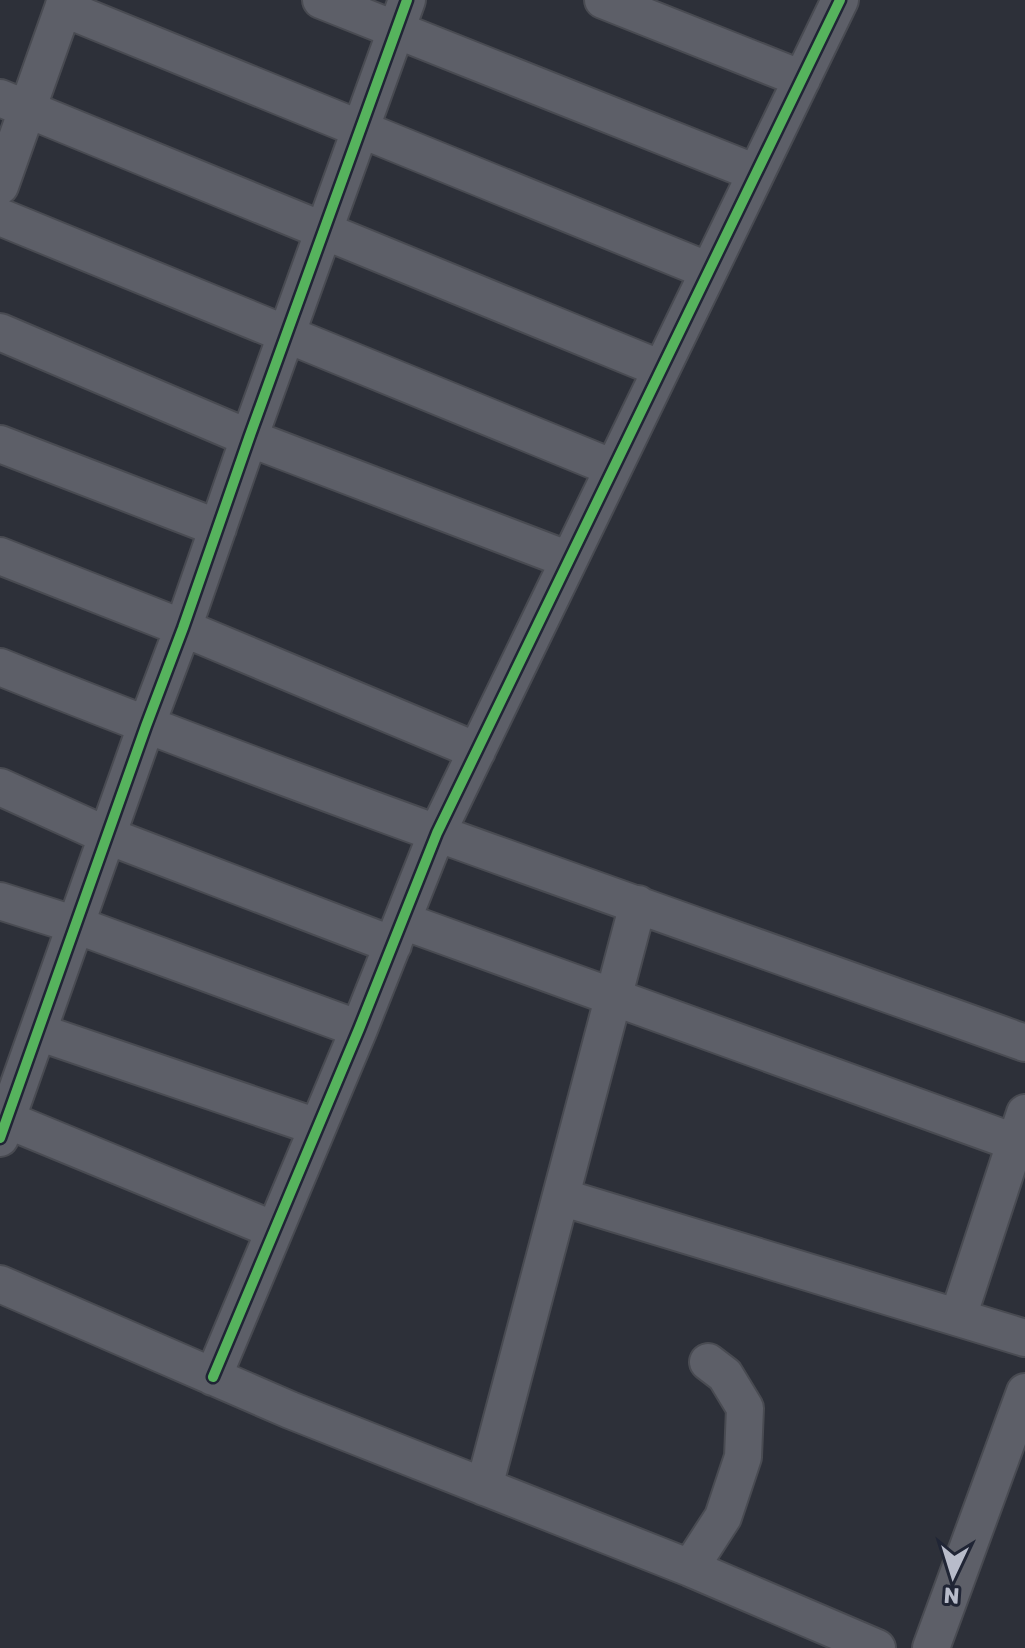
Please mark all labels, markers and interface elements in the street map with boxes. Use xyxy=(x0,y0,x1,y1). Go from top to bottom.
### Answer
north arrow xyxy=(913,1536,993,1616)
text: N xyxy=(943,1581,960,1609)

